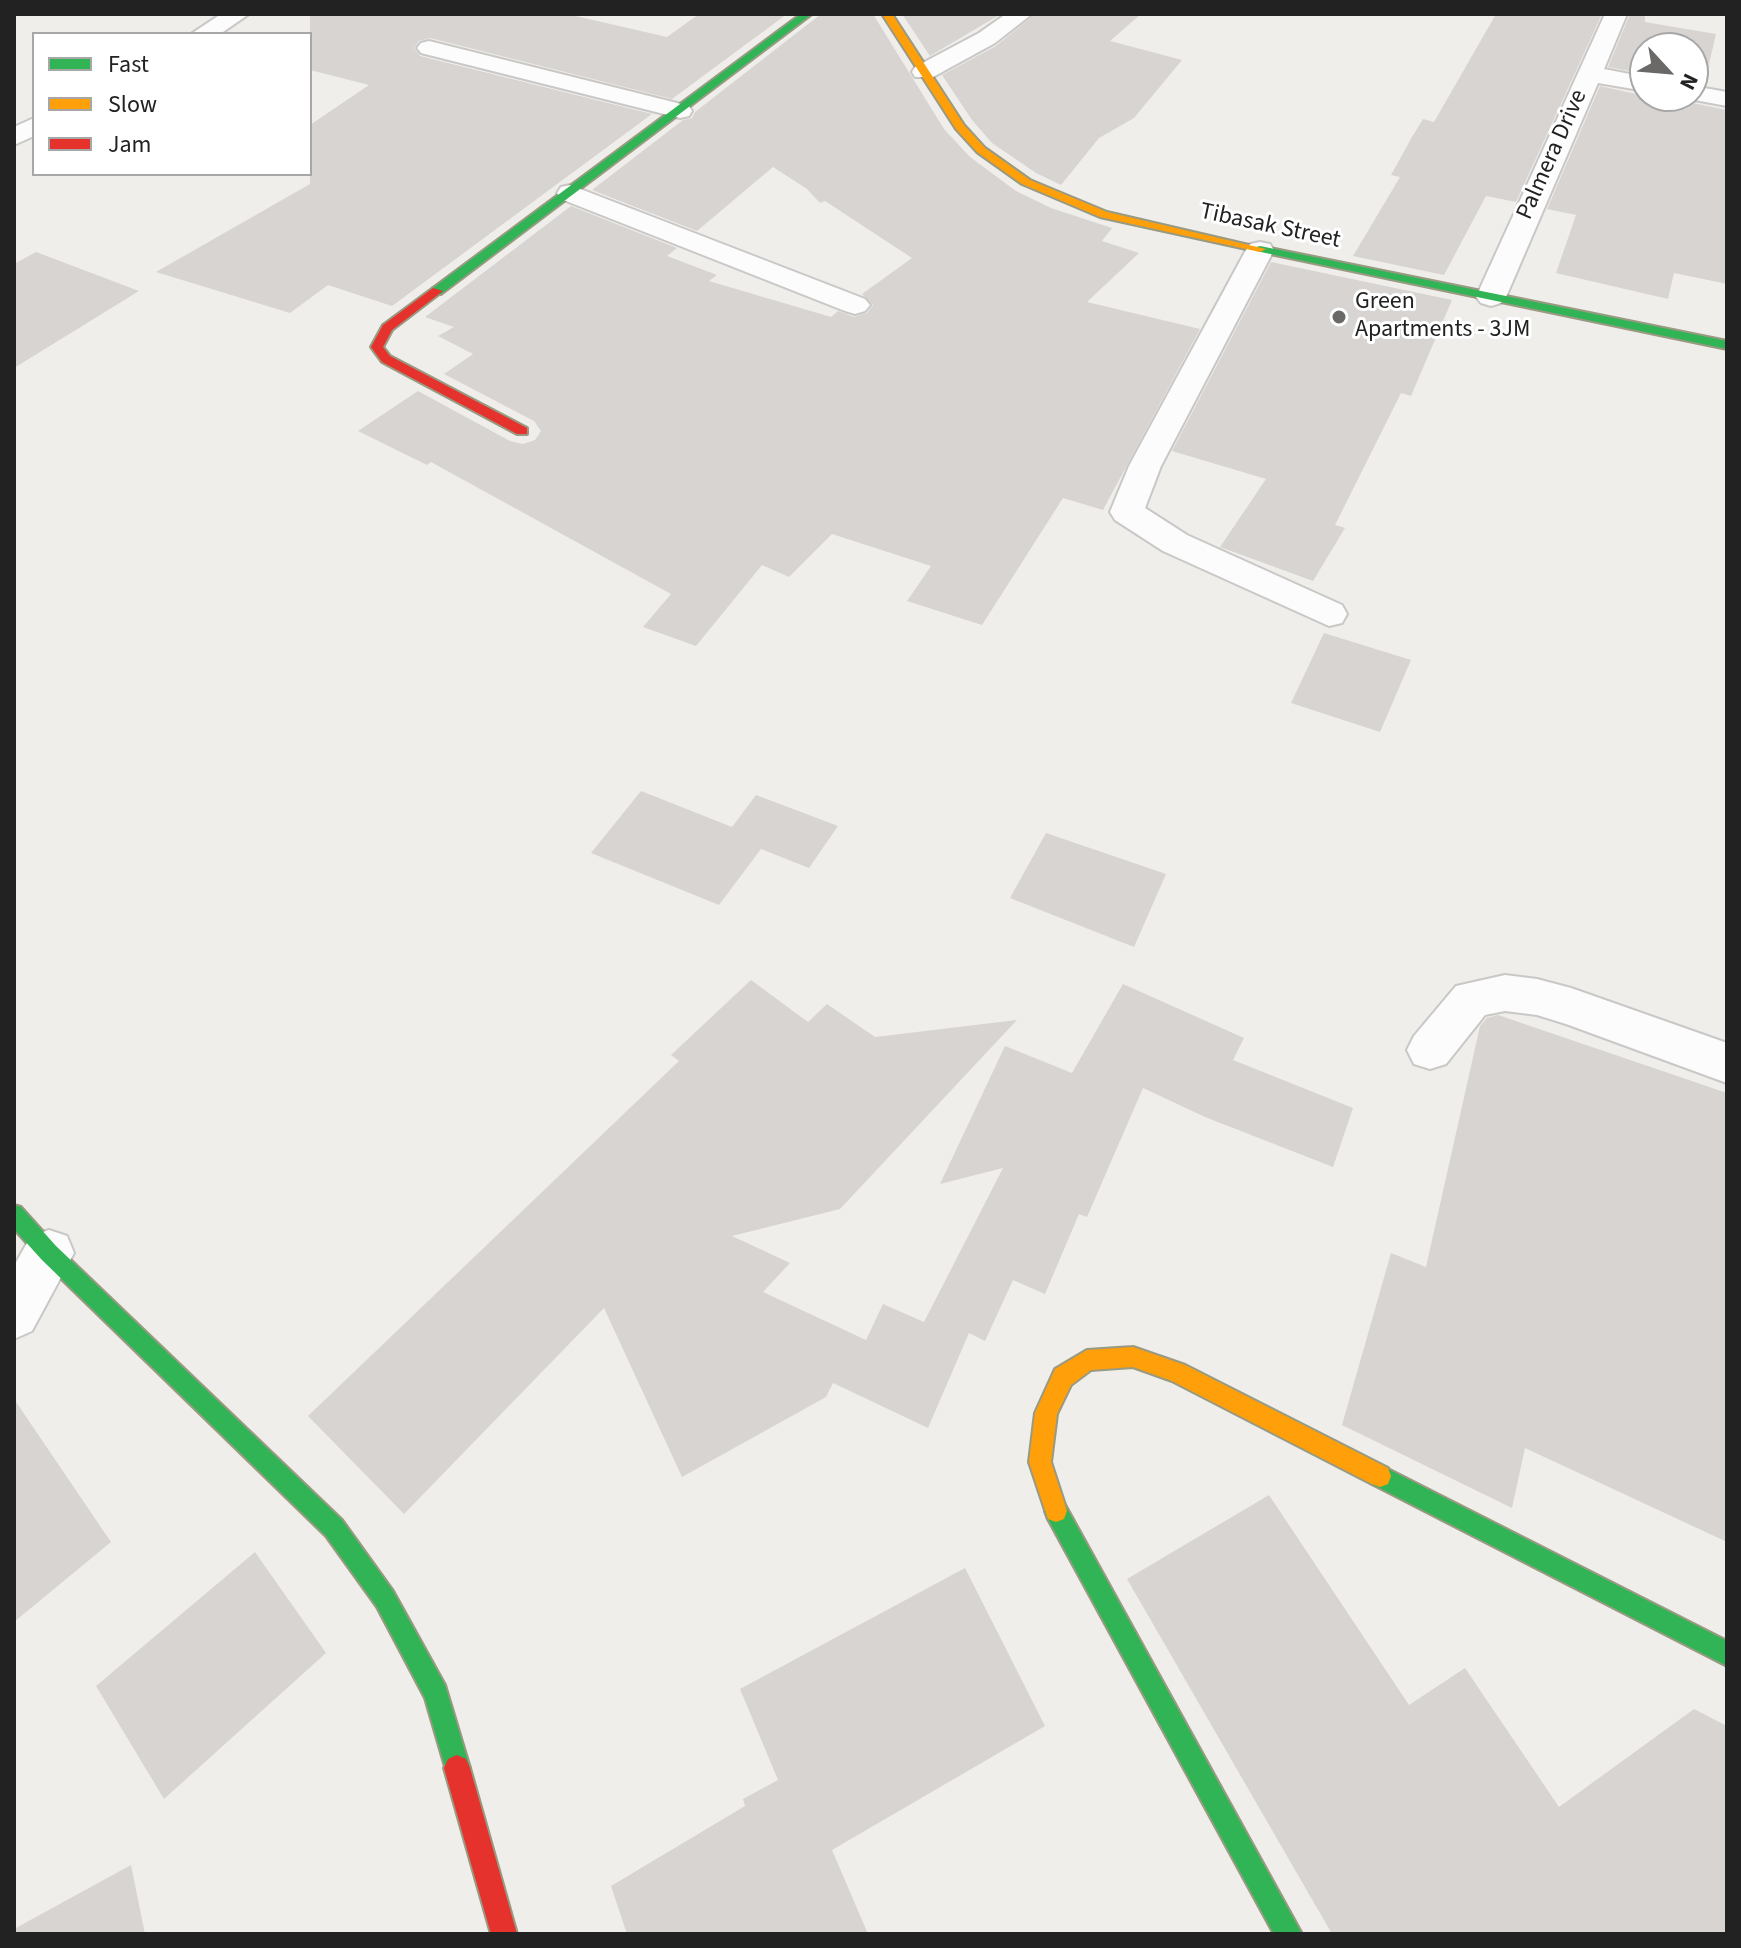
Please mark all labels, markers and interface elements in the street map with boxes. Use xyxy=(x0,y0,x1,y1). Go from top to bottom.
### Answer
legend xyxy=(32,32,312,176)
north arrow xyxy=(1629,32,1709,112)
text: Fast xyxy=(108,47,149,82)
text: N xyxy=(1671,68,1706,95)
street label: Palmera Drive xyxy=(1512,86,1594,224)
text: Slow xyxy=(108,87,157,122)
text: Jam xyxy=(108,127,152,162)
street label: Tibasak Street xyxy=(1197,198,1343,256)
place label: Green Apartments - 3JM xyxy=(1355,289,1530,345)
marker: Green Apartments - 3JM xyxy=(1330,308,1348,326)

